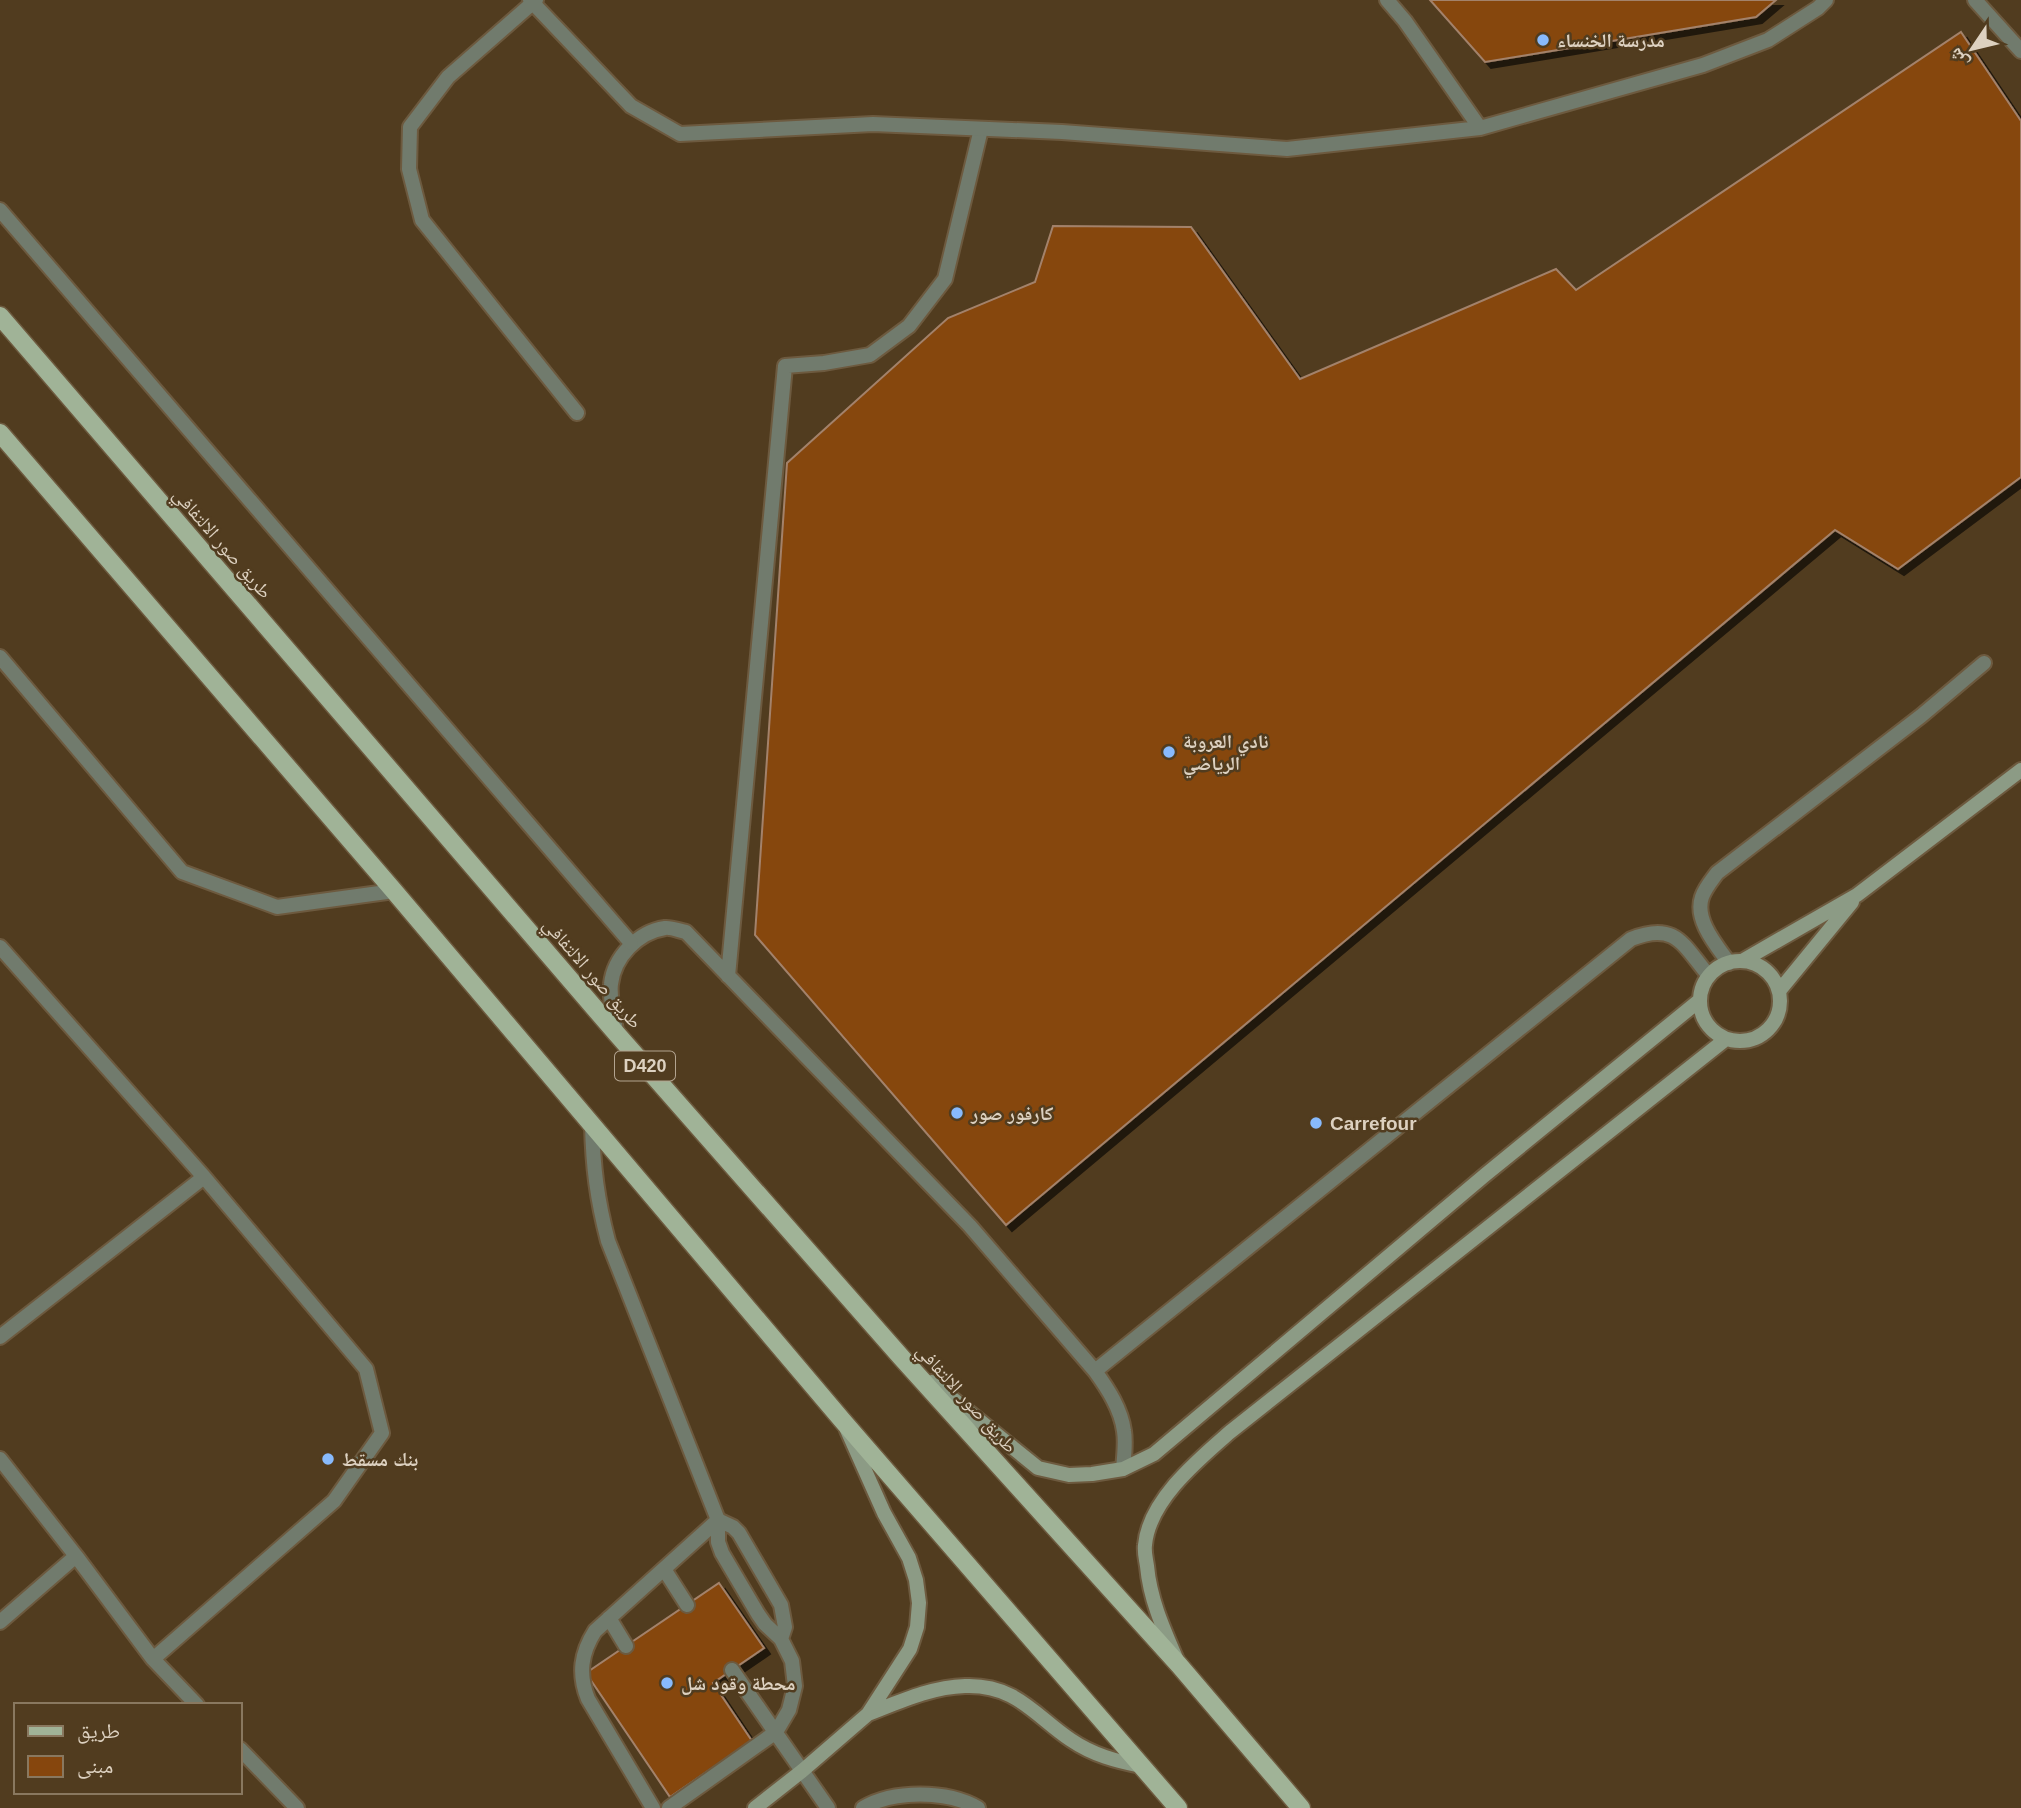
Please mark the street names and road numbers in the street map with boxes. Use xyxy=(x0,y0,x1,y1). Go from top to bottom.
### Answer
street label: طريق صور الالتفافي xyxy=(165,484,276,606)
street label: طريق صور الالتفافي xyxy=(535,914,646,1036)
road number: D420 xyxy=(615,1051,675,1080)
street label: طريق صور الالتفافي xyxy=(909,1340,1021,1460)

